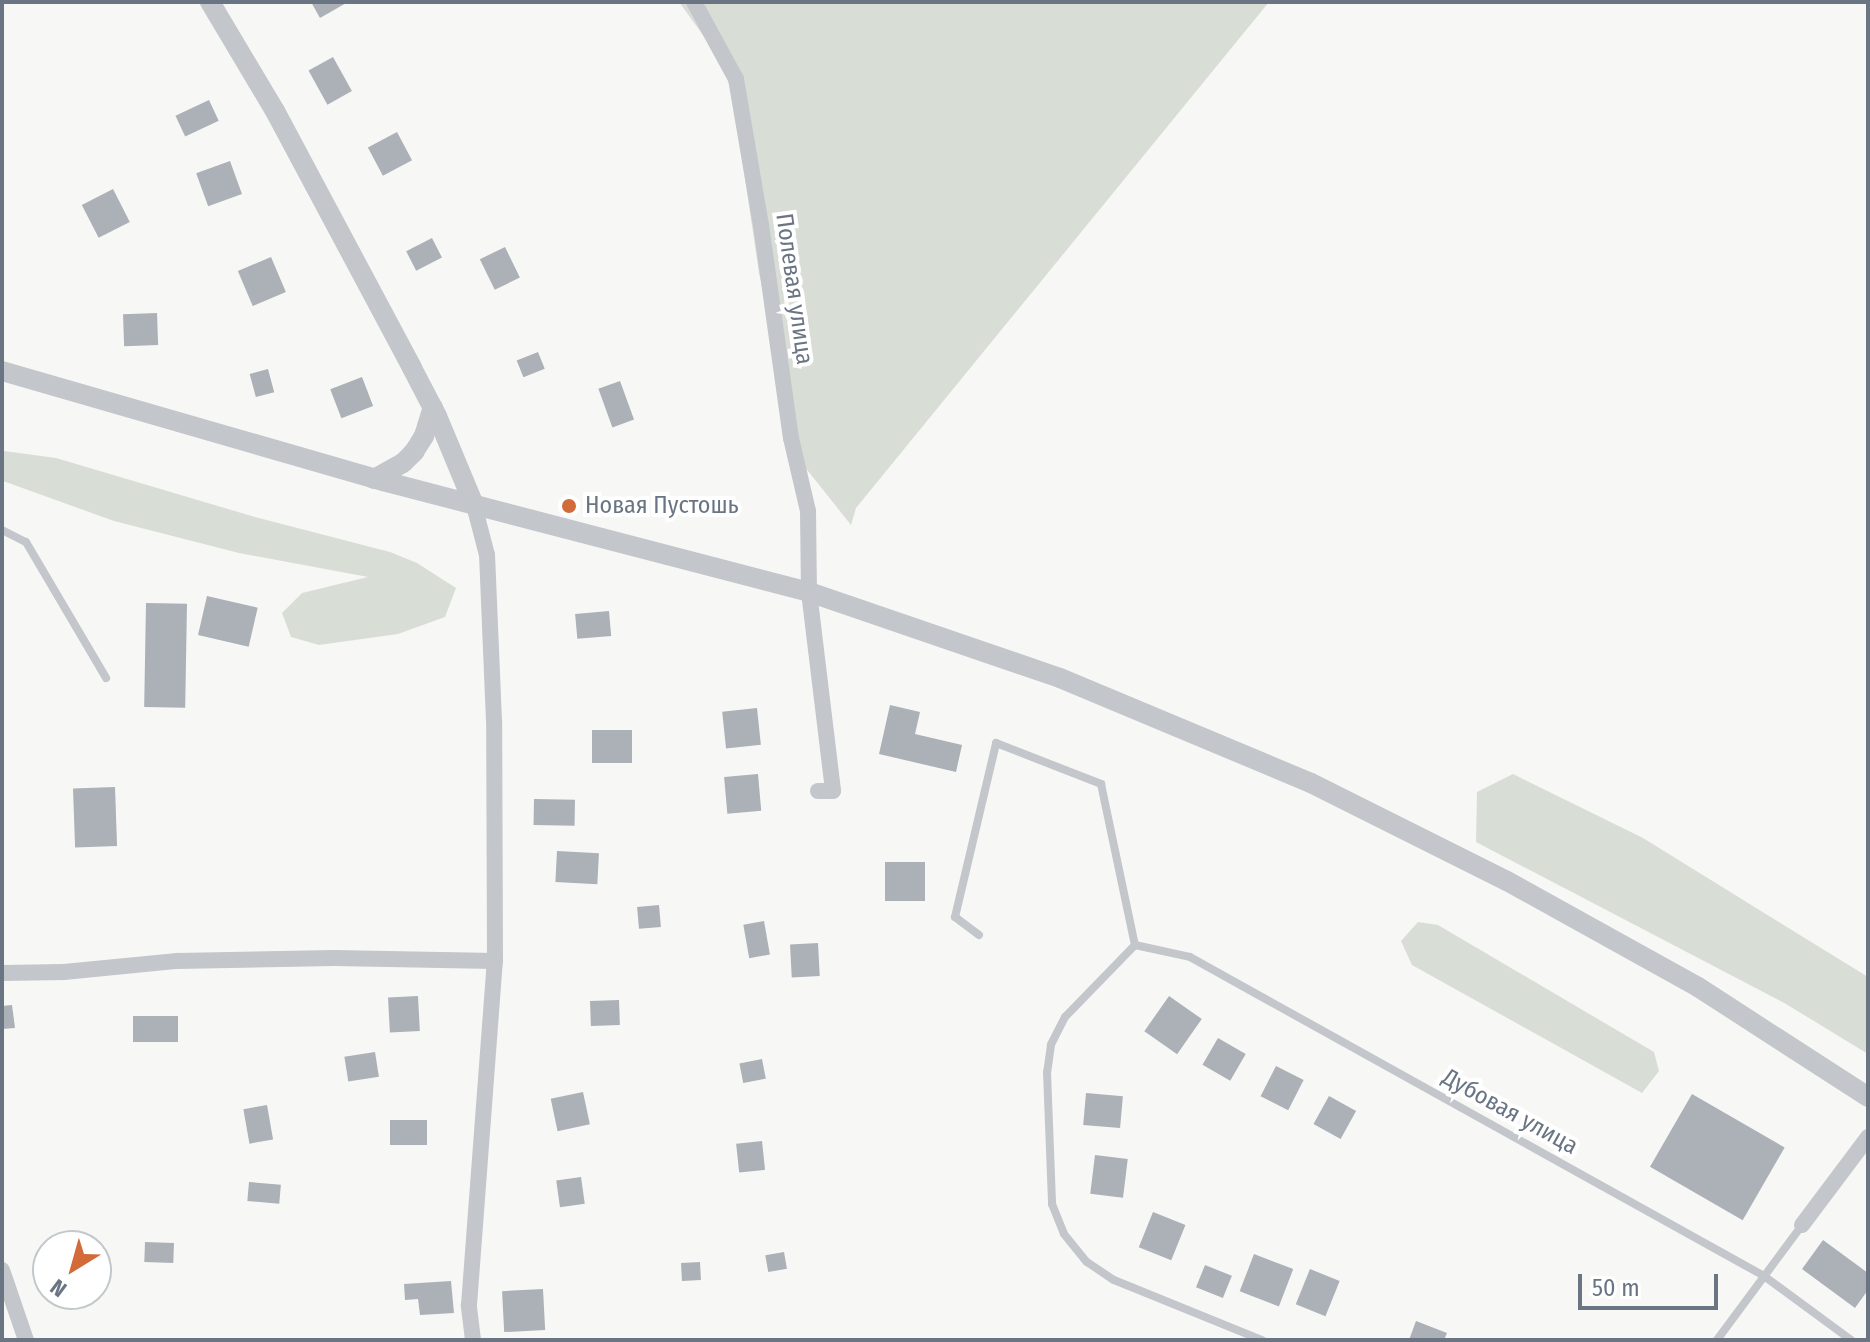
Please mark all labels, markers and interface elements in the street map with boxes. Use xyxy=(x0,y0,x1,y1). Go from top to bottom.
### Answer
street label: Полевая улица xyxy=(769,212,819,366)
place label: Новая Пустошь xyxy=(585,492,739,520)
marker: Новая Пустошь xyxy=(560,497,578,515)
street label: Дубовая улица xyxy=(1437,1063,1583,1161)
north arrow xyxy=(32,1230,112,1310)
scale bar xyxy=(1582,1258,1722,1308)
text: N xyxy=(45,1273,72,1303)
text: 50 m xyxy=(1592,1274,1640,1302)

